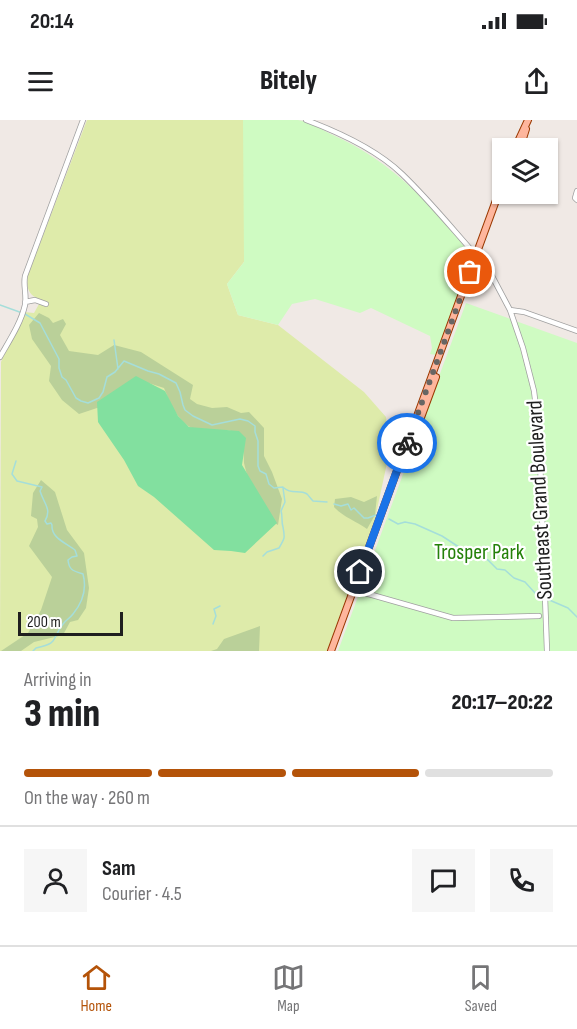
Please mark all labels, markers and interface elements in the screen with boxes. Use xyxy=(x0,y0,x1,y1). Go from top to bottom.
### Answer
text: 20:14 xyxy=(30,8,74,35)
icon: menu xyxy=(24,65,57,98)
text: Bitely xyxy=(260,65,317,97)
icon: share xyxy=(520,65,553,98)
map controls xyxy=(492,138,558,204)
button: layers xyxy=(492,138,558,204)
pin xyxy=(444,246,495,297)
icon: bag xyxy=(453,255,486,288)
street label: Southeast Grand Boulevard xyxy=(521,400,559,600)
courier xyxy=(377,413,437,473)
icon: bike xyxy=(391,427,424,460)
park label: Trosper Park xyxy=(434,539,525,566)
pin xyxy=(334,546,385,597)
icon: home xyxy=(343,555,376,588)
scale bar xyxy=(18,609,123,636)
text: 200 m xyxy=(27,613,61,632)
text: Arriving in xyxy=(24,668,92,692)
text: 20:17–20:22 xyxy=(451,689,553,716)
text: 3 min xyxy=(24,691,100,738)
text: On the way · 260 m xyxy=(24,786,150,810)
button: person xyxy=(24,849,87,912)
button: chat xyxy=(412,849,475,912)
button: phone xyxy=(490,849,553,912)
text: Sam xyxy=(102,855,136,882)
text: Courier · 4.5 xyxy=(102,882,182,906)
tab: Home xyxy=(80,961,113,1016)
tab: Map xyxy=(272,961,305,1016)
tab: Saved xyxy=(464,961,497,1016)

